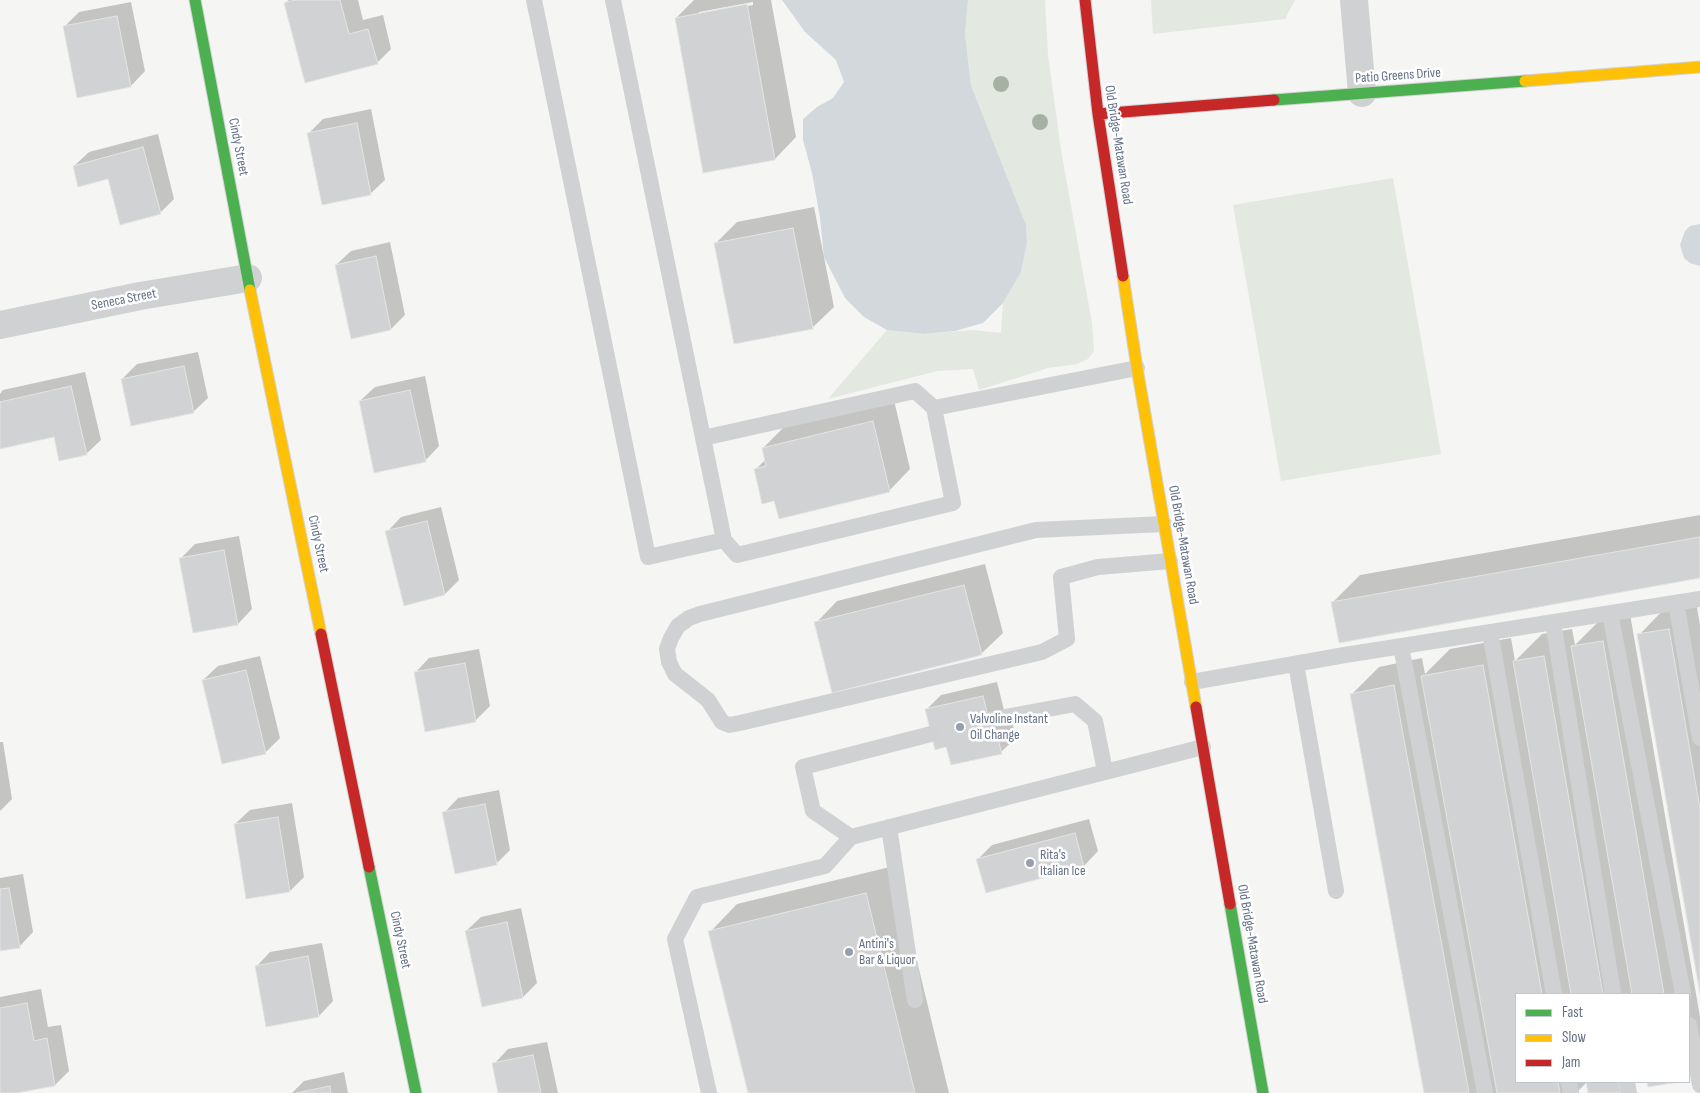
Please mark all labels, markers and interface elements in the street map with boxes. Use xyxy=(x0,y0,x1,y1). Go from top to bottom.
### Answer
street label: Patio Greens Drive xyxy=(1355,65,1441,87)
street label: Old Bridge-Matawan Road xyxy=(1100,84,1136,206)
street label: Cindy Street xyxy=(224,117,252,177)
street label: Seneca Street xyxy=(90,285,158,315)
street label: Old Bridge-Matawan Road xyxy=(1164,484,1202,606)
street label: Cindy Street xyxy=(304,514,332,574)
place label: Valvoline Instant Oil Change xyxy=(970,711,1048,744)
marker: Valvoline Instant Oil Change xyxy=(954,721,966,733)
place label: Rita's Italian Ice xyxy=(1040,847,1086,880)
marker: Rita's Italian Ice xyxy=(1024,857,1036,869)
street label: Old Bridge-Matawan Road xyxy=(1233,883,1271,1005)
street label: Cindy Street xyxy=(386,910,414,970)
place label: Antini's Bar & Liquor xyxy=(859,936,915,969)
marker: Antini's Bar & Liquor xyxy=(843,946,855,958)
legend xyxy=(1515,993,1690,1083)
text: Fast xyxy=(1562,1003,1583,1022)
text: Slow xyxy=(1562,1028,1586,1047)
text: Jam xyxy=(1562,1053,1580,1072)

